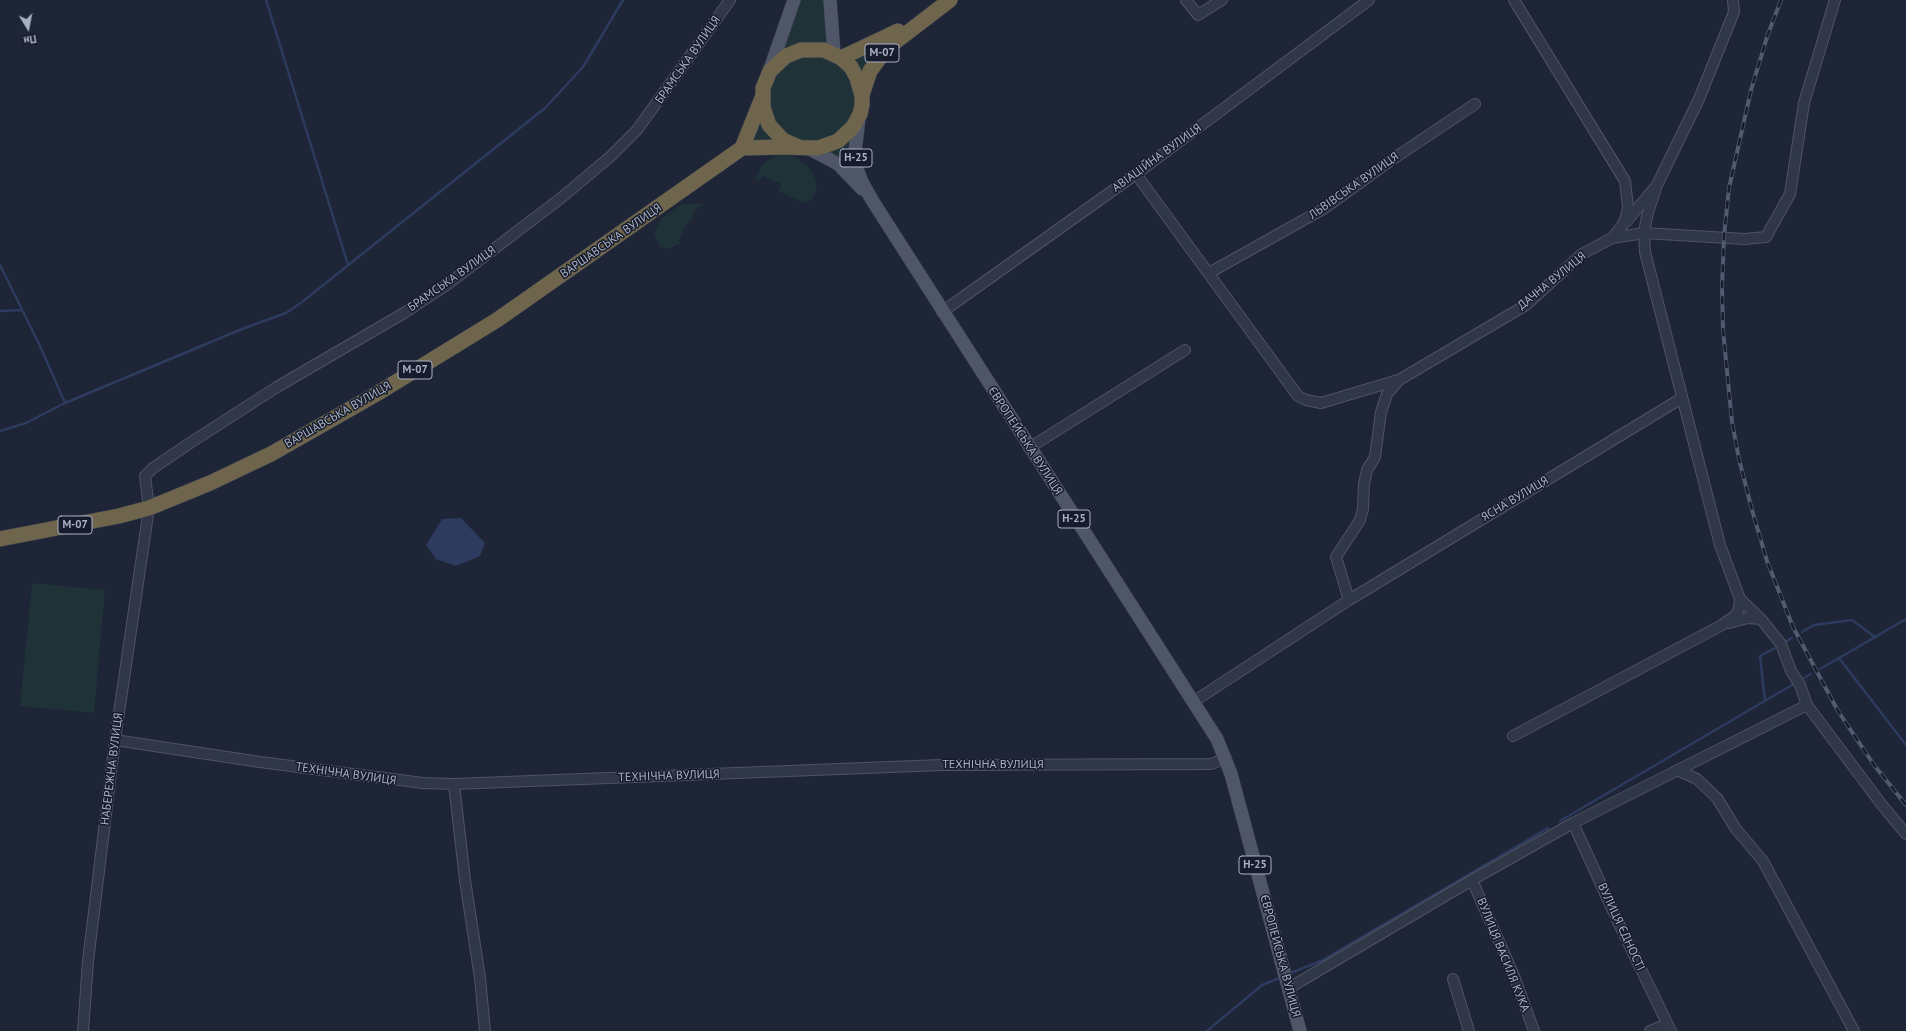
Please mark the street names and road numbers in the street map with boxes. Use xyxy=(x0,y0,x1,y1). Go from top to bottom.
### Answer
street label: БРАМСЬКА ВУЛИЦЯ xyxy=(652,13,724,107)
road number: М-07 xyxy=(865,44,899,62)
street label: АВІАЦІЙНА ВУЛИЦЯ xyxy=(1110,121,1204,195)
road number: Н-25 xyxy=(840,149,872,167)
street label: ЛЬВІВСЬКА ВУЛИЦЯ xyxy=(1306,149,1402,223)
street label: ВАРШАВСЬКА ВУЛИЦЯ xyxy=(558,201,664,281)
street label: БРАМСЬКА ВУЛИЦЯ xyxy=(405,243,499,315)
street label: ДАЧНА ВУЛИЦЯ xyxy=(1515,249,1589,313)
road number: М-07 xyxy=(398,361,432,379)
street label: ВАРШАВСЬКА ВУЛИЦЯ xyxy=(282,379,394,451)
street label: ЄВРОПЕЙСЬКА ВУЛИЦЯ xyxy=(985,384,1065,498)
street label: ЯСНА ВУЛИЦЯ xyxy=(1479,473,1551,525)
road number: Н-25 xyxy=(1058,510,1090,528)
road number: М-07 xyxy=(58,516,92,534)
street label: НАБЕРЕЖНА ВУЛИЦЯ xyxy=(98,712,126,826)
street label: ТЕХНІЧНА ВУЛИЦЯ xyxy=(942,758,1044,772)
street label: ТЕХНІЧНА ВУЛИЦЯ xyxy=(295,760,397,788)
street label: ТЕХНІЧНА ВУЛИЦЯ xyxy=(618,767,720,785)
road number: Н-25 xyxy=(1239,856,1271,874)
street label: ВУЛИЦЯ ЄДНОСТІ xyxy=(1594,881,1648,973)
street label: ЄВРОПЕЙСЬКА ВУЛИЦЯ xyxy=(1257,893,1303,1019)
street label: ВУЛИЦЯ ВАСИЛЯ КУКА xyxy=(1474,896,1532,1014)

